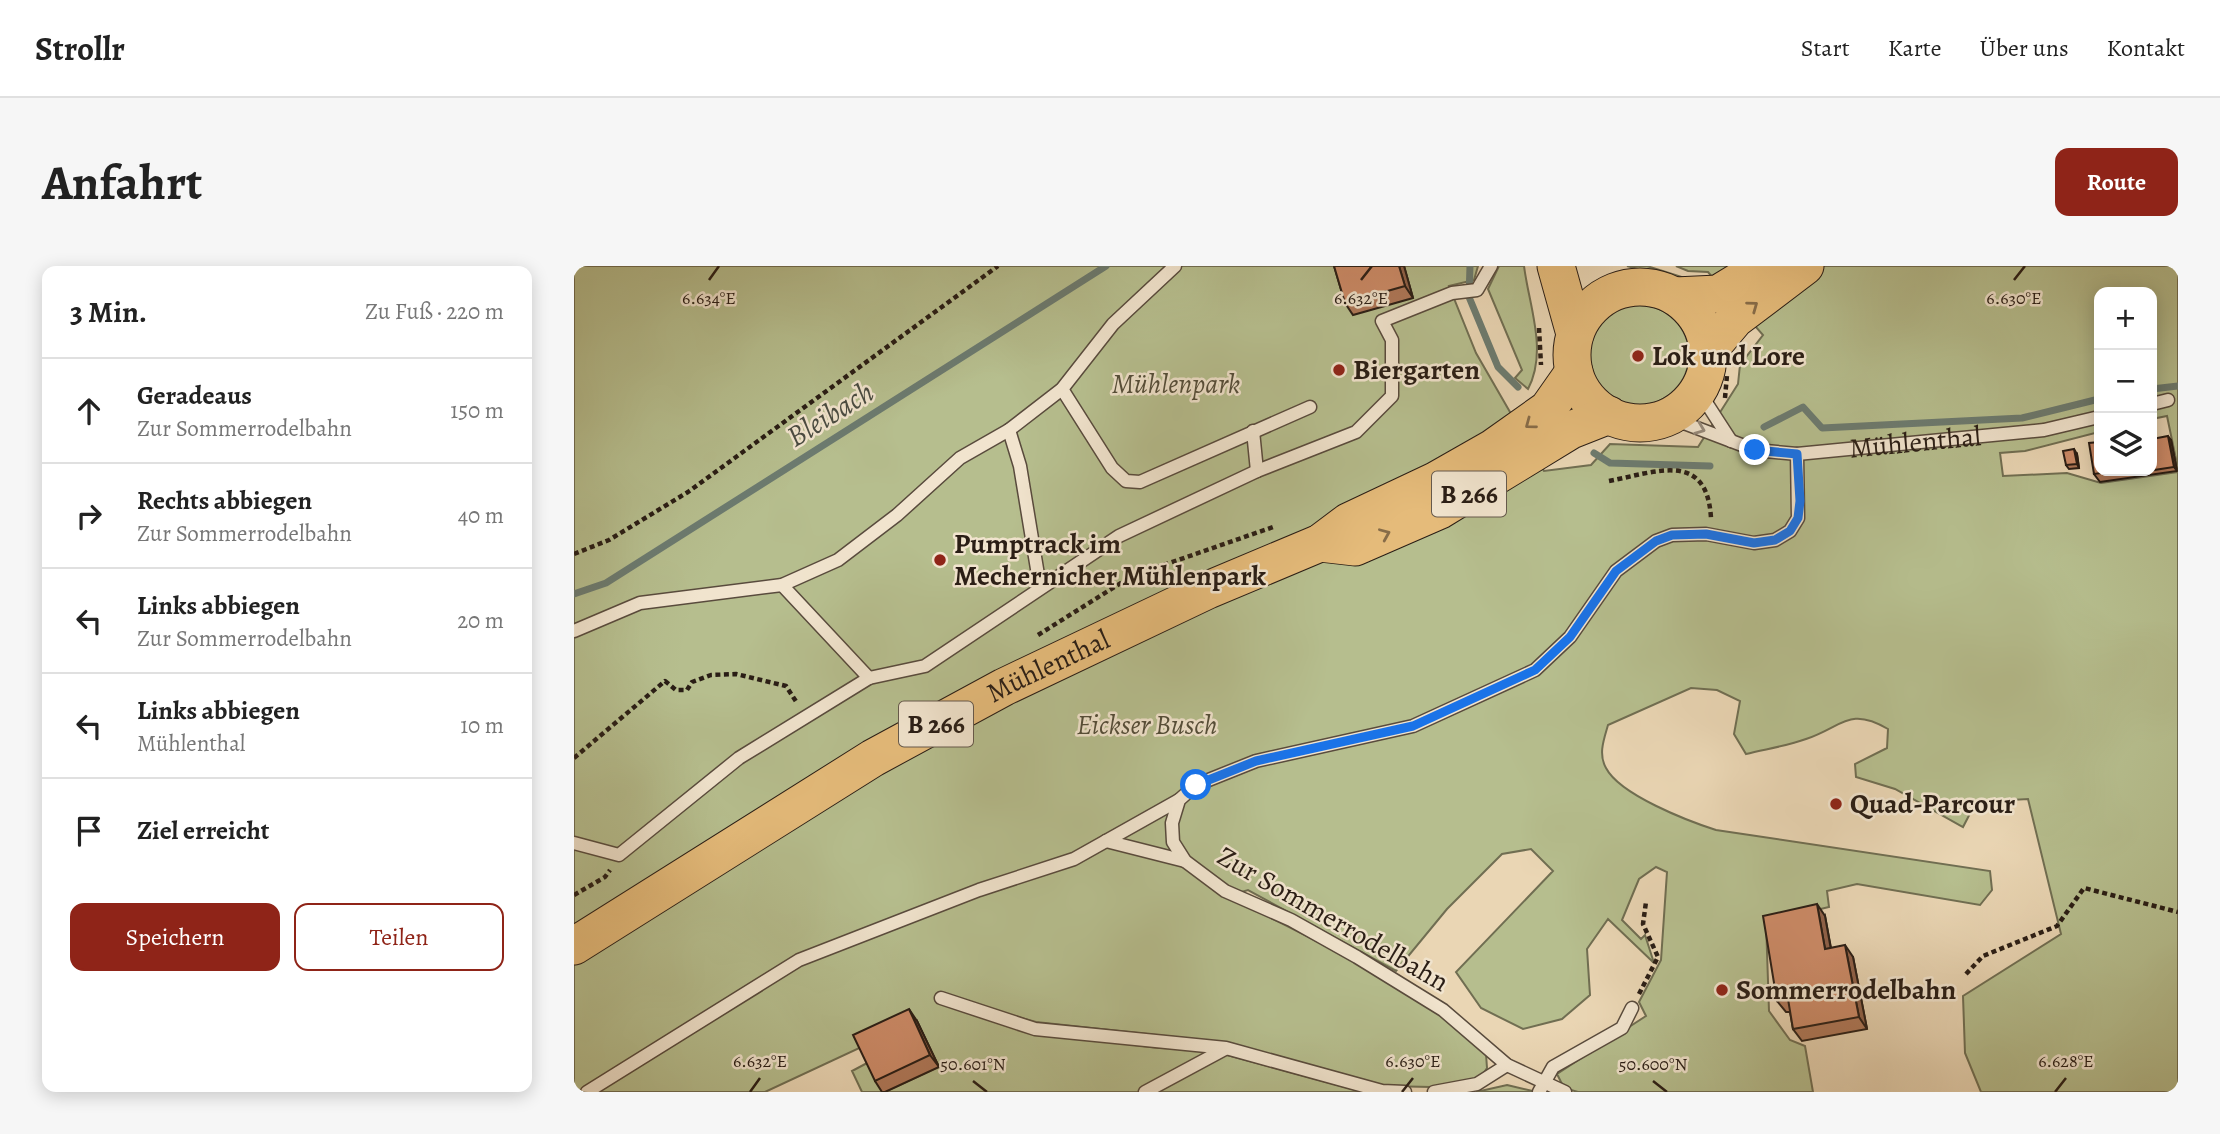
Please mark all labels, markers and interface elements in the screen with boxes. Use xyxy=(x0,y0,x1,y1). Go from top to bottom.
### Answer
text: Strollr xyxy=(35,26,125,71)
text: Start xyxy=(1801,32,1850,64)
text: Karte xyxy=(1888,32,1942,64)
text: Über uns xyxy=(1980,32,2069,64)
text: Kontakt xyxy=(2107,32,2185,64)
button: Route xyxy=(2055,148,2178,216)
text: Anfahrt xyxy=(42,149,202,216)
text: 6.634°E xyxy=(682,286,736,310)
text: 6.632°E xyxy=(1334,286,1388,310)
text: 6.630°E xyxy=(1986,286,2042,310)
map controls xyxy=(2094,287,2157,476)
button: + xyxy=(2094,287,2157,350)
text: 3 Min. xyxy=(70,292,147,332)
text: Zu Fuß · 220 m xyxy=(365,296,504,327)
one-way arrow xyxy=(1745,301,1758,314)
place label: Lok und Lore xyxy=(1652,337,1805,375)
marker: Lok und Lore xyxy=(1630,348,1646,364)
button: − xyxy=(2094,350,2157,413)
place label: Biergarten xyxy=(1353,351,1480,389)
marker: Biergarten xyxy=(1331,362,1347,378)
park label: Mühlenpark xyxy=(1112,365,1240,403)
water label: Bleibach xyxy=(779,372,881,456)
text: Geradeaus xyxy=(137,378,252,413)
icon: ahead xyxy=(70,392,108,430)
text: 150 m xyxy=(450,395,504,426)
text: Zur Sommerrodelbahn xyxy=(137,413,352,444)
button: layers xyxy=(2094,413,2157,476)
one-way arrow xyxy=(1526,415,1538,428)
street label: Mühlenthal xyxy=(1848,417,1983,468)
one-way arrow xyxy=(1693,420,1705,434)
route end xyxy=(1739,434,1770,465)
road number: B 266 xyxy=(1432,471,1506,516)
text: Rechts abbiegen xyxy=(137,483,312,518)
icon: right xyxy=(70,497,108,535)
text: 40 m xyxy=(458,500,504,531)
text: Zur Sommerrodelbahn xyxy=(137,518,352,549)
place label: Pumptrack im Mechernicher Mühlenpark xyxy=(954,525,1266,595)
one-way arrow xyxy=(1378,528,1390,542)
marker: Pumptrack im Mechernicher Mühlenpark xyxy=(932,552,948,568)
text: Links abbiegen xyxy=(137,588,300,623)
icon: left xyxy=(70,602,108,640)
text: 20 m xyxy=(457,605,504,636)
street label: Mühlenthal xyxy=(980,620,1116,712)
text: Zur Sommerrodelbahn xyxy=(137,623,352,654)
text: Links abbiegen xyxy=(137,693,300,728)
road number: B 266 xyxy=(899,702,973,746)
park label: Eickser Busch xyxy=(1077,706,1217,744)
icon: left xyxy=(70,707,108,745)
text: 10 m xyxy=(460,710,504,741)
text: Mühlenthal xyxy=(137,728,245,759)
route start xyxy=(1180,769,1211,800)
place label: Quad-Parcour xyxy=(1850,785,2016,823)
marker: Quad-Parcour xyxy=(1828,796,1844,812)
icon: arrive xyxy=(70,812,108,850)
text: Ziel erreicht xyxy=(137,813,270,848)
street label: Zur Sommerrodelbahn xyxy=(1210,837,1456,1001)
button: Speichern xyxy=(70,903,280,971)
button: Teilen xyxy=(294,903,504,971)
place label: Sommerrodelbahn xyxy=(1736,971,1956,1009)
marker: Sommerrodelbahn xyxy=(1714,982,1730,998)
text: 6.632°E xyxy=(733,1049,787,1073)
text: 6.630°E xyxy=(1385,1049,1441,1073)
text: 6.628°E xyxy=(2038,1049,2094,1073)
text: 50.601°N xyxy=(940,1052,1006,1076)
text: 50.600°N xyxy=(1619,1052,1687,1076)

